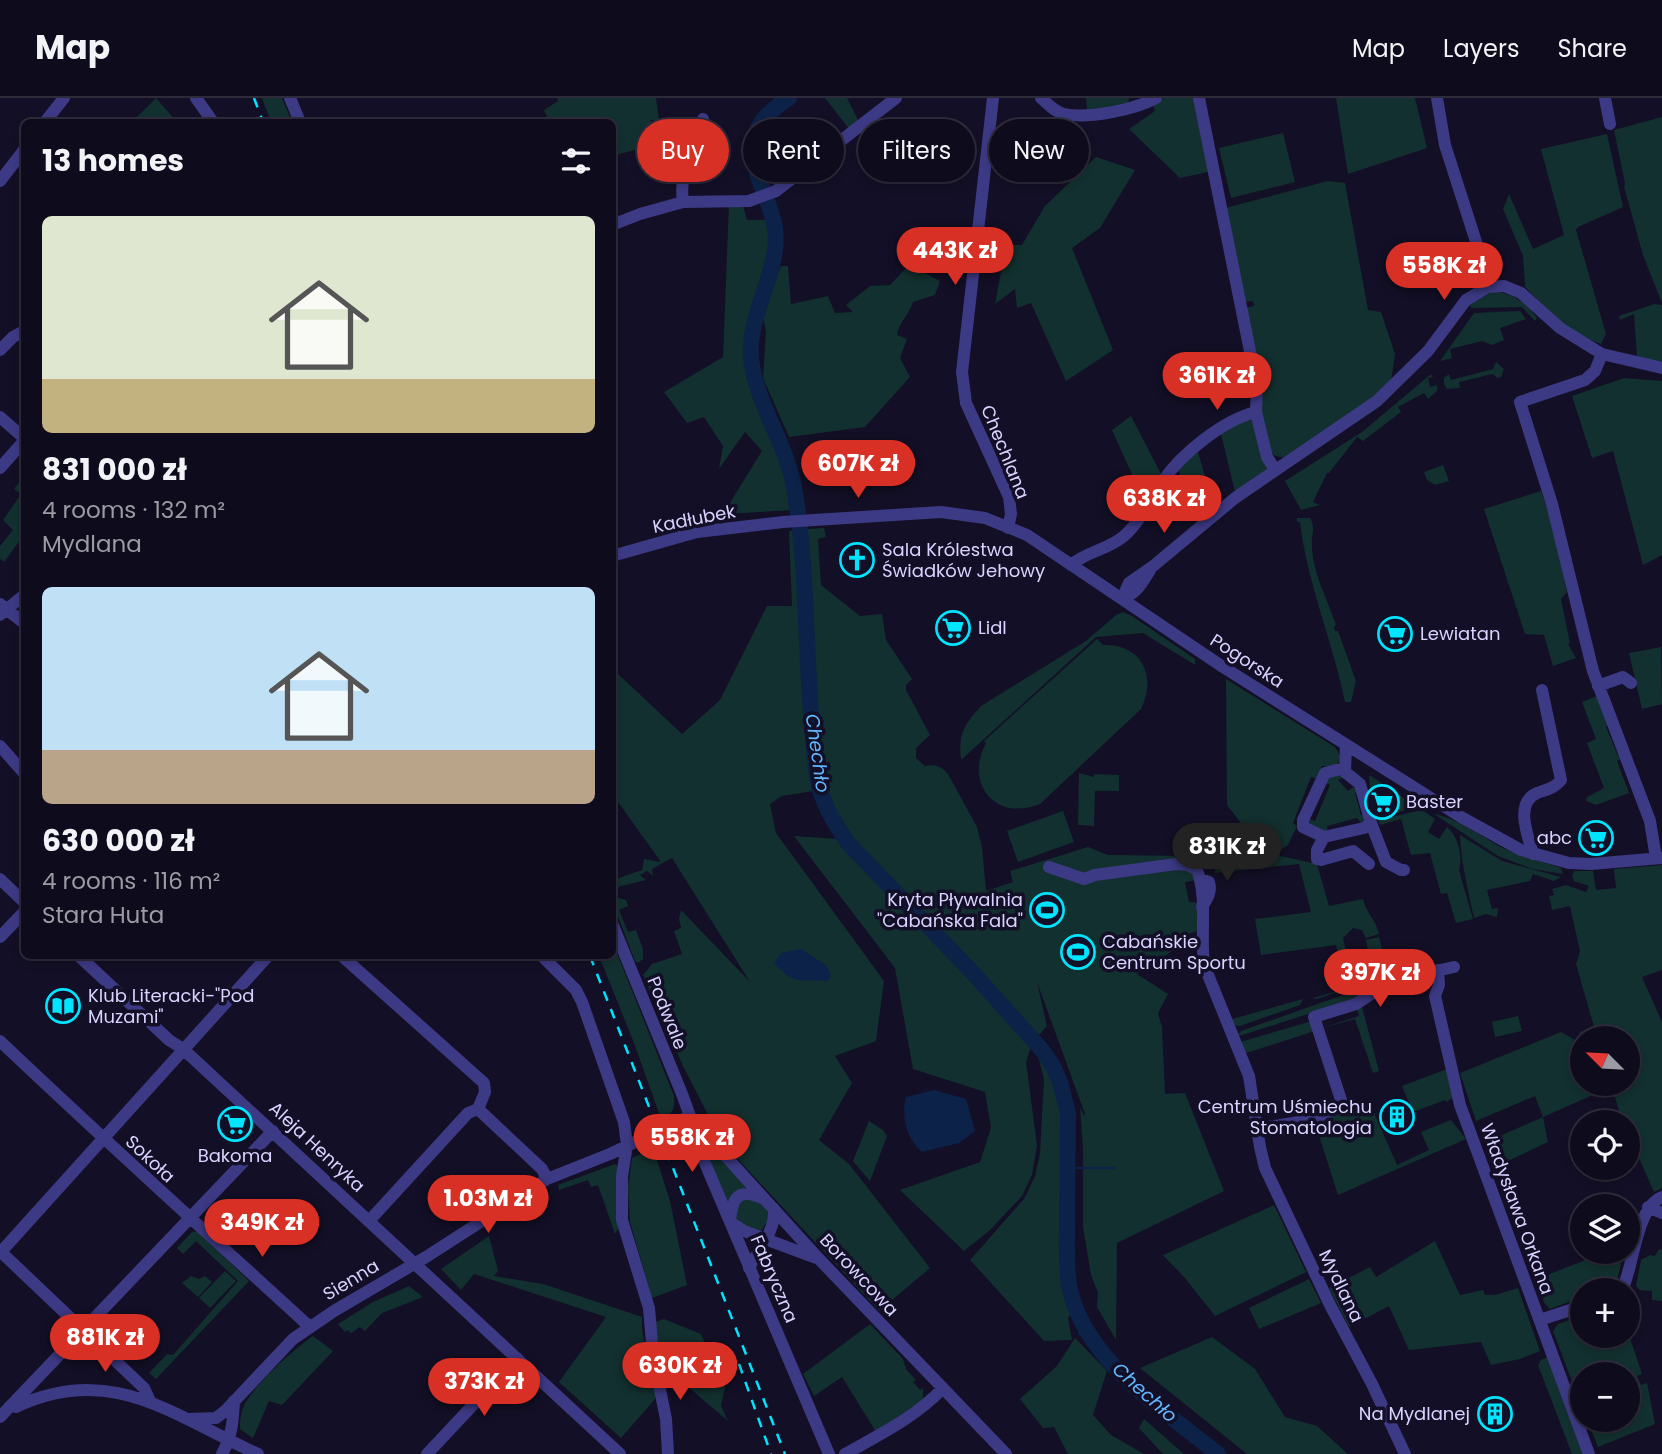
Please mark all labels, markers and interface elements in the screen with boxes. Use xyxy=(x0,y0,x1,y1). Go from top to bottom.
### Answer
text: Map xyxy=(35,24,110,71)
text: Map xyxy=(1352,32,1405,65)
text: Layers xyxy=(1443,32,1519,65)
text: Share xyxy=(1557,32,1627,65)
chip: Buy xyxy=(637,119,729,182)
chip: Rent xyxy=(743,119,844,182)
chip: Filters xyxy=(858,119,975,182)
chip: New xyxy=(989,119,1089,182)
text: 13 homes xyxy=(42,139,184,182)
icon: filters xyxy=(557,142,595,180)
pin: 443K zł xyxy=(890,228,1020,287)
text: 443K zł xyxy=(913,234,997,266)
pin: 558K zł xyxy=(1379,242,1509,302)
text: 558K zł xyxy=(1402,249,1486,281)
icon: home xyxy=(256,262,382,388)
pin: 361K zł xyxy=(1152,352,1282,412)
text: 361K zł xyxy=(1179,359,1255,391)
street label: Chechlana xyxy=(975,401,1036,503)
pin: 607K zł xyxy=(793,440,923,500)
text: 607K zł xyxy=(817,447,899,479)
text: 831 000 zł xyxy=(42,448,187,491)
pin: 638K zł xyxy=(1099,476,1229,535)
text: 638K zł xyxy=(1122,482,1206,514)
text: 4 rooms · 132 m² xyxy=(42,494,225,526)
street label: Kadłubek xyxy=(650,498,738,539)
text: Mydlana xyxy=(42,528,142,560)
place label: Sala Królestwa Świadków Jehowy xyxy=(882,537,1045,583)
church icon: Sala Królestwa Świadków Jehowy xyxy=(838,541,876,579)
supermarket icon: Lidl xyxy=(934,609,972,647)
place label: Lidl xyxy=(978,615,1007,640)
supermarket icon: Lewiatan xyxy=(1376,615,1414,653)
place label: Lewiatan xyxy=(1420,621,1501,646)
street label: Pogorska xyxy=(1206,627,1289,694)
icon: home xyxy=(256,633,382,759)
water label: Chechło xyxy=(799,712,836,794)
supermarket icon: Baster xyxy=(1363,783,1401,821)
place label: Baster xyxy=(1406,789,1463,814)
text: 630 000 zł xyxy=(42,819,195,862)
supermarket icon: abc xyxy=(1577,819,1615,857)
pin: 831K zł xyxy=(1162,824,1292,883)
place label: abc xyxy=(1537,825,1572,850)
text: 831K zł xyxy=(1188,830,1266,862)
text: 4 rooms · 116 m² xyxy=(42,865,220,897)
place label: Kryta Pływalnia "Cabańska Fala" xyxy=(877,887,1023,933)
sports icon: Kryta Pływalnia "Cabańska Fala" xyxy=(1028,891,1066,929)
text: Stara Huta xyxy=(42,899,164,931)
place label: Cabańskie Centrum Sportu xyxy=(1102,929,1246,975)
sports icon: Cabańskie Centrum Sportu xyxy=(1059,933,1097,971)
pin: 397K zł xyxy=(1315,950,1445,1009)
text: 397K zł xyxy=(1340,956,1420,988)
street label: Podwale xyxy=(642,973,693,1053)
place label: Klub Literacki-"Pod Muzami" xyxy=(88,983,254,1029)
library icon: Klub Literacki-"Pod Muzami" xyxy=(44,987,82,1025)
north arrow xyxy=(1570,1026,1640,1096)
map controls xyxy=(1570,1026,1640,1432)
place label: Centrum Uśmiechu Stomatologia xyxy=(1198,1094,1372,1140)
street label: Aleja Henryka xyxy=(264,1096,371,1198)
building icon: Centrum Uśmiechu Stomatologia xyxy=(1378,1098,1416,1136)
supermarket icon: Bakoma xyxy=(216,1105,254,1143)
button: locate xyxy=(1570,1110,1640,1180)
pin: 558K zł xyxy=(627,1114,757,1174)
street label: Władysława Orkana xyxy=(1475,1120,1560,1298)
text: 558K zł xyxy=(650,1121,734,1153)
street label: Sokoła xyxy=(120,1129,181,1188)
place label: Bakoma xyxy=(198,1143,272,1168)
pin: 1.03M zł xyxy=(416,1176,560,1235)
text: 1.03M zł xyxy=(444,1182,532,1214)
button: layers xyxy=(1570,1194,1640,1264)
pin: 349K zł xyxy=(197,1200,327,1259)
text: 349K zł xyxy=(220,1206,304,1238)
street label: Borowcowa xyxy=(814,1228,904,1322)
street label: Fabryczna xyxy=(745,1231,804,1327)
street label: Mydlana xyxy=(1313,1245,1370,1326)
street label: Sienna xyxy=(318,1253,383,1306)
button: + xyxy=(1570,1278,1640,1348)
pin: 881K zł xyxy=(40,1314,170,1374)
text: 881K zł xyxy=(66,1321,144,1353)
pin: 630K zł xyxy=(615,1342,745,1402)
text: 630K zł xyxy=(638,1349,722,1381)
water label: Chechło xyxy=(1106,1356,1183,1429)
pin: 373K zł xyxy=(419,1358,549,1418)
button: − xyxy=(1570,1362,1640,1432)
text: 373K zł xyxy=(444,1365,524,1397)
building icon: Na Mydlanej xyxy=(1476,1395,1514,1433)
place label: Na Mydlanej xyxy=(1359,1401,1470,1426)

